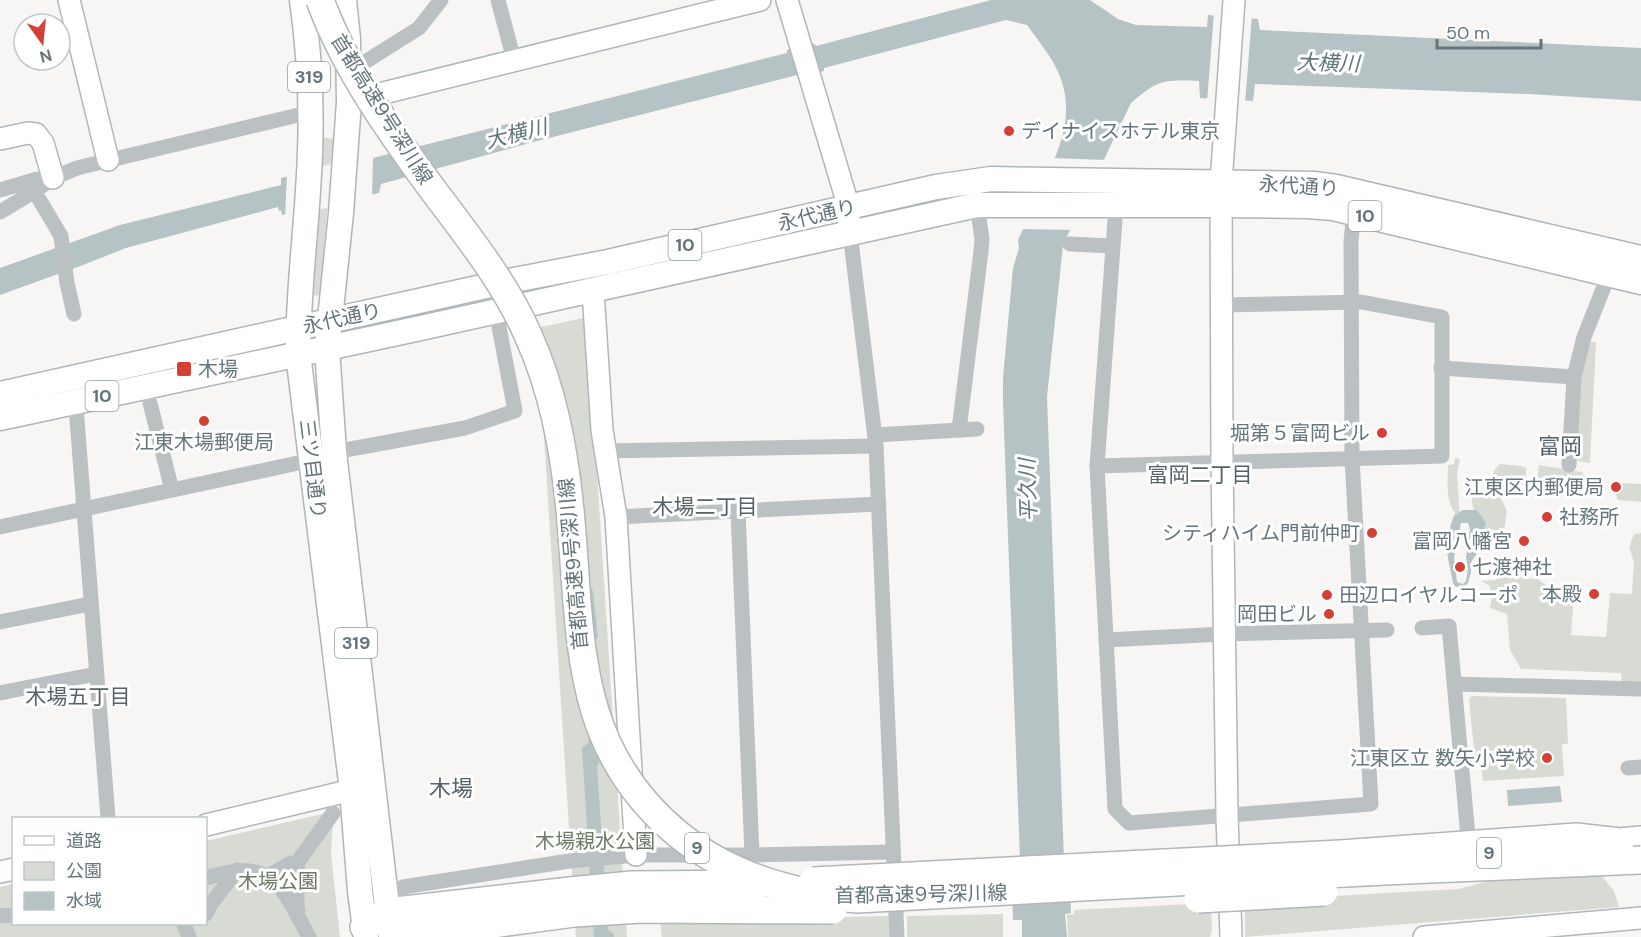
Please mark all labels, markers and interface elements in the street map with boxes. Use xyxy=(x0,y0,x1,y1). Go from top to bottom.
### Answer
north arrow xyxy=(12,12,72,72)
scale bar xyxy=(1437,12,1540,50)
text: 50 m xyxy=(1446,21,1490,45)
street label: 首都高速9号深川線 xyxy=(325,29,439,189)
text: N xyxy=(37,44,54,68)
water label: 大横川 xyxy=(1296,48,1362,78)
road number: 319 xyxy=(288,62,330,92)
water label: 大横川 xyxy=(482,112,552,155)
place label: デイナイスホテル東京 xyxy=(1021,118,1220,144)
marker: デイナイスホテル東京 xyxy=(1002,124,1016,138)
street label: 永代通り xyxy=(1258,170,1340,202)
street label: 永代通り xyxy=(775,193,859,237)
road number: 10 xyxy=(1348,201,1382,231)
road number: 10 xyxy=(668,230,702,260)
street label: 永代通り xyxy=(300,297,384,339)
place label: 木場 xyxy=(198,356,238,382)
marker: 木場 xyxy=(175,360,193,378)
road number: 10 xyxy=(86,381,118,411)
marker: 江東木場郵便局 xyxy=(197,414,211,428)
street label: 三ツ目通り xyxy=(294,418,332,520)
place label: 堀第５富岡ビル xyxy=(1230,420,1370,446)
marker: 堀第５富岡ビル xyxy=(1375,426,1389,440)
place label: 江東木場郵便局 xyxy=(134,429,274,455)
district label: 富岡 xyxy=(1538,432,1582,461)
water label: 平久川 xyxy=(1013,456,1043,522)
district label: 富岡二丁目 xyxy=(1148,461,1253,489)
place label: 江東区内郵便局 xyxy=(1464,474,1604,500)
street label: 首都高速9号深川線 xyxy=(553,477,593,651)
marker: 江東区内郵便局 xyxy=(1609,480,1623,494)
district label: 木場二丁目 xyxy=(653,493,758,521)
place label: 社務所 xyxy=(1559,504,1619,530)
marker: 社務所 xyxy=(1540,510,1554,524)
place label: シティハイム門前仲町 xyxy=(1162,520,1360,546)
marker: シティハイム門前仲町 xyxy=(1365,526,1379,540)
place label: 富岡八幡宮 xyxy=(1412,528,1512,554)
marker: 富岡八幡宮 xyxy=(1517,534,1531,548)
place label: 七渡神社 xyxy=(1472,554,1552,580)
marker: 七渡神社 xyxy=(1453,560,1467,574)
place label: 本殿 xyxy=(1542,581,1582,607)
place label: 田辺ロイヤルコーポ xyxy=(1339,582,1518,608)
marker: 本殿 xyxy=(1587,587,1601,601)
marker: 田辺ロイヤルコーポ xyxy=(1320,588,1334,602)
place label: 岡田ビル xyxy=(1237,601,1317,627)
marker: 岡田ビル xyxy=(1322,607,1336,621)
road number: 319 xyxy=(335,628,377,658)
district label: 木場五丁目 xyxy=(26,683,131,711)
place label: 江東区立 数矢小学校 xyxy=(1350,745,1535,771)
marker: 江東区立 数矢小学校 xyxy=(1540,751,1554,765)
district label: 木場 xyxy=(429,774,473,803)
legend xyxy=(12,817,207,925)
park label: 木場親水公園 xyxy=(535,828,655,854)
text: 道路 xyxy=(66,829,102,853)
road number: 9 xyxy=(685,833,709,863)
road number: 9 xyxy=(1477,838,1501,868)
text: 公園 xyxy=(66,859,102,883)
park label: 木場公園 xyxy=(238,868,318,894)
street label: 首都高速9号深川線 xyxy=(835,879,1007,909)
text: 水域 xyxy=(66,889,102,913)

